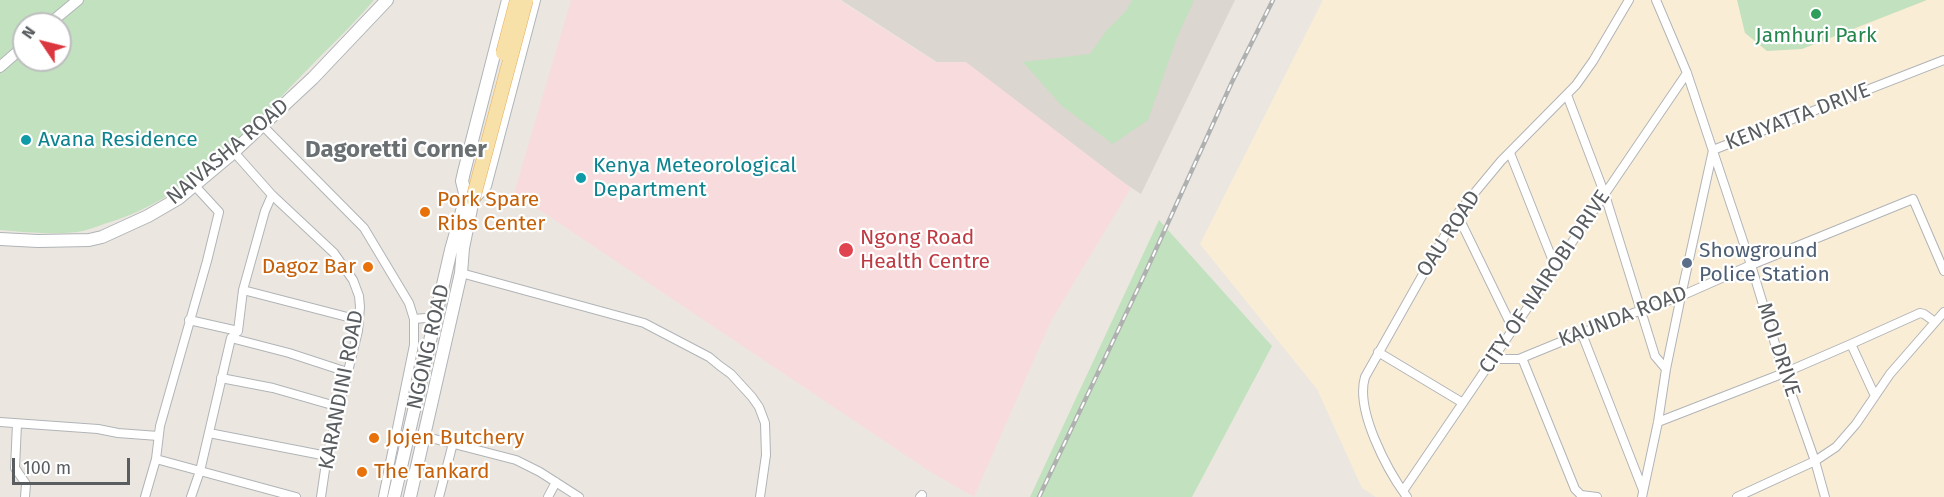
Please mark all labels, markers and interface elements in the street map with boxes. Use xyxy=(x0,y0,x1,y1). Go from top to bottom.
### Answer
marker: Jamhuri Park xyxy=(1809,7,1823,21)
north arrow xyxy=(12,12,72,72)
text: N xyxy=(18,23,39,42)
place label: Jamhuri Park xyxy=(1755,23,1877,49)
street label: KENYATTA DRIVE xyxy=(1722,78,1874,156)
street label: NAIVASHA ROAD xyxy=(162,94,294,210)
place label: Avana Residence xyxy=(38,127,198,153)
marker: Avana Residence xyxy=(19,133,33,147)
district label: Dagoretti Corner xyxy=(305,136,487,164)
place label: Kenya Meteorological Department xyxy=(593,153,797,203)
marker: Kenya Meteorological Department xyxy=(574,171,588,185)
street label: CITY OF NAIROBI DRIVE xyxy=(1474,185,1616,379)
street label: OAU ROAD xyxy=(1412,186,1486,282)
place label: Pork Spare Ribs Center xyxy=(437,187,545,237)
marker: Pork Spare Ribs Center xyxy=(418,205,432,219)
place label: Ngong Road Health Centre xyxy=(860,225,990,275)
place label: Showground Police Station xyxy=(1699,238,1830,288)
marker: Ngong Road Health Centre xyxy=(837,241,855,259)
place label: Dagoz Bar xyxy=(262,254,356,280)
marker: Showground Police Station xyxy=(1680,256,1694,270)
marker: Dagoz Bar xyxy=(361,260,375,274)
street label: KAUNDA ROAD xyxy=(1555,281,1691,353)
street label: NGONG ROAD xyxy=(402,282,456,412)
street label: MOI DRIVE xyxy=(1751,300,1805,400)
street label: KARANDINI ROAD xyxy=(314,308,370,472)
place label: Jojen Butchery xyxy=(386,425,524,451)
marker: Jojen Butchery xyxy=(367,431,381,445)
scale bar xyxy=(15,446,134,484)
text: 100 m xyxy=(23,457,71,479)
place label: The Tankard xyxy=(374,459,490,485)
marker: The Tankard xyxy=(355,465,369,479)

